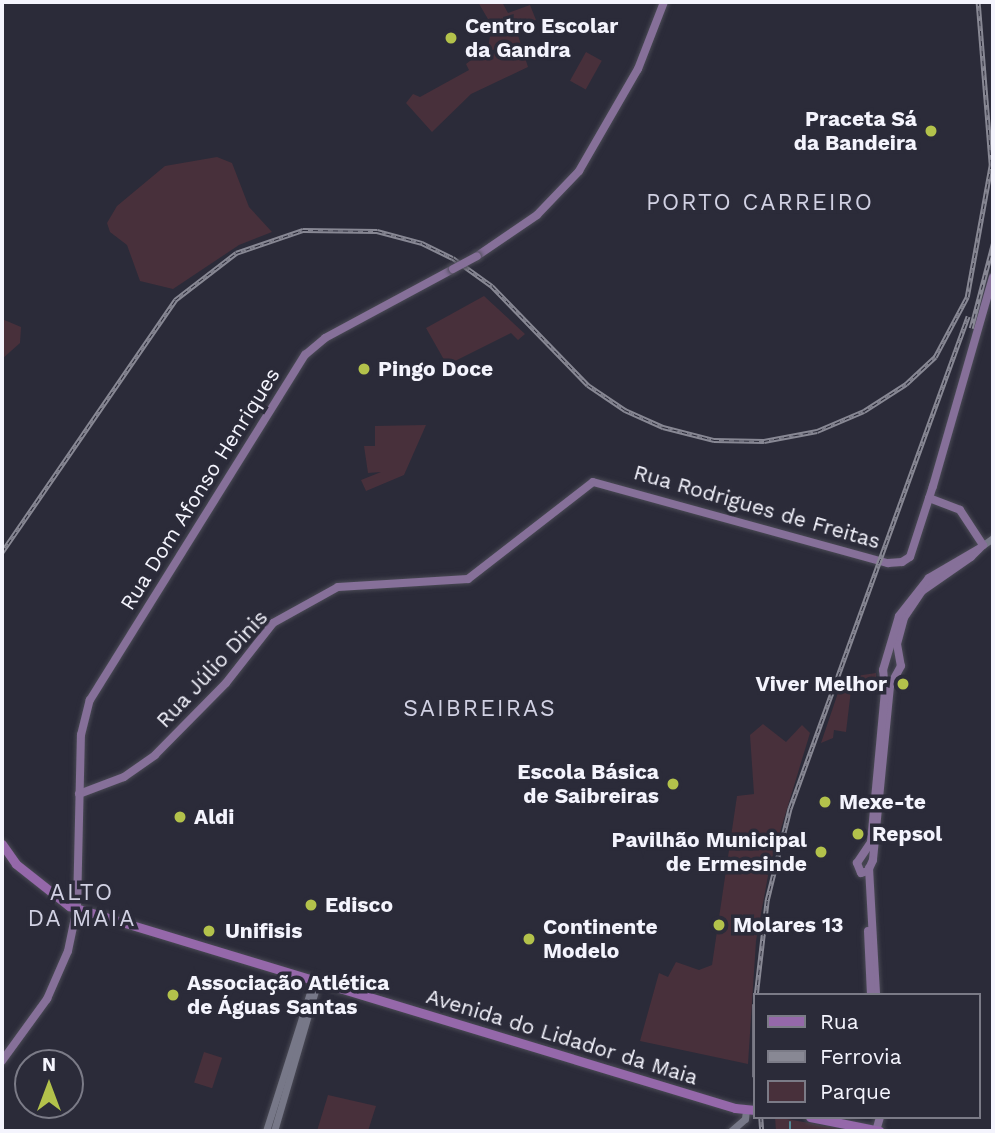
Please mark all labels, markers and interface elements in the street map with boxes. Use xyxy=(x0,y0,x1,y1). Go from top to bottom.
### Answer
place label: Centro Escolar da Gandra xyxy=(465,13,618,63)
marker: Centro Escolar da Gandra xyxy=(443,30,459,46)
place label: Praceta Sá da Bandeira xyxy=(794,106,917,156)
marker: Praceta Sá da Bandeira xyxy=(923,123,939,139)
district label: PORTO CARREIRO xyxy=(648,189,872,217)
place label: Pingo Doce xyxy=(378,356,493,382)
marker: Pingo Doce xyxy=(356,361,372,377)
street label: Rua Dom Afonso Henriques xyxy=(115,363,285,615)
street label: Rua Rodrigues de Freitas xyxy=(631,460,883,554)
street label: Rua Júlio Dinis xyxy=(151,605,273,733)
place label: Viver Melhor xyxy=(755,671,887,697)
marker: Viver Melhor xyxy=(893,674,913,694)
district label: SAIBREIRAS xyxy=(405,695,555,723)
place label: Escola Básica de Saibreiras xyxy=(517,759,659,809)
marker: Escola Básica de Saibreiras xyxy=(665,776,681,792)
place label: Mexe-te xyxy=(839,789,926,815)
marker: Mexe-te xyxy=(817,794,833,810)
place label: Aldi xyxy=(194,804,234,830)
marker: Aldi xyxy=(172,809,188,825)
place label: Repsol xyxy=(872,821,942,847)
marker: Repsol xyxy=(850,826,866,842)
place label: Pavilhão Municipal de Ermesinde xyxy=(612,827,807,877)
marker: Pavilhão Municipal de Ermesinde xyxy=(813,844,829,860)
district label: ALTO DA MAIA xyxy=(28,879,136,933)
place label: Edisco xyxy=(325,892,393,918)
marker: Edisco xyxy=(303,897,319,913)
place label: Molares 13 xyxy=(733,912,844,938)
place label: Continente Modelo xyxy=(543,914,658,964)
marker: Molares 13 xyxy=(711,917,727,933)
place label: Unifisis xyxy=(225,918,302,944)
marker: Unifisis xyxy=(199,921,219,941)
marker: Continente Modelo xyxy=(521,931,537,947)
place label: Associação Atlética de Águas Santas xyxy=(187,970,390,1020)
street label: Avenida do Lidador da Maia xyxy=(423,983,701,1091)
marker: Associação Atlética de Águas Santas xyxy=(165,987,181,1003)
legend xyxy=(754,993,981,1119)
text: Rua xyxy=(820,1009,859,1034)
text: Ferrovia xyxy=(820,1044,902,1069)
north arrow xyxy=(14,1049,84,1119)
text: N xyxy=(42,1053,56,1076)
text: Parque xyxy=(820,1079,891,1104)

